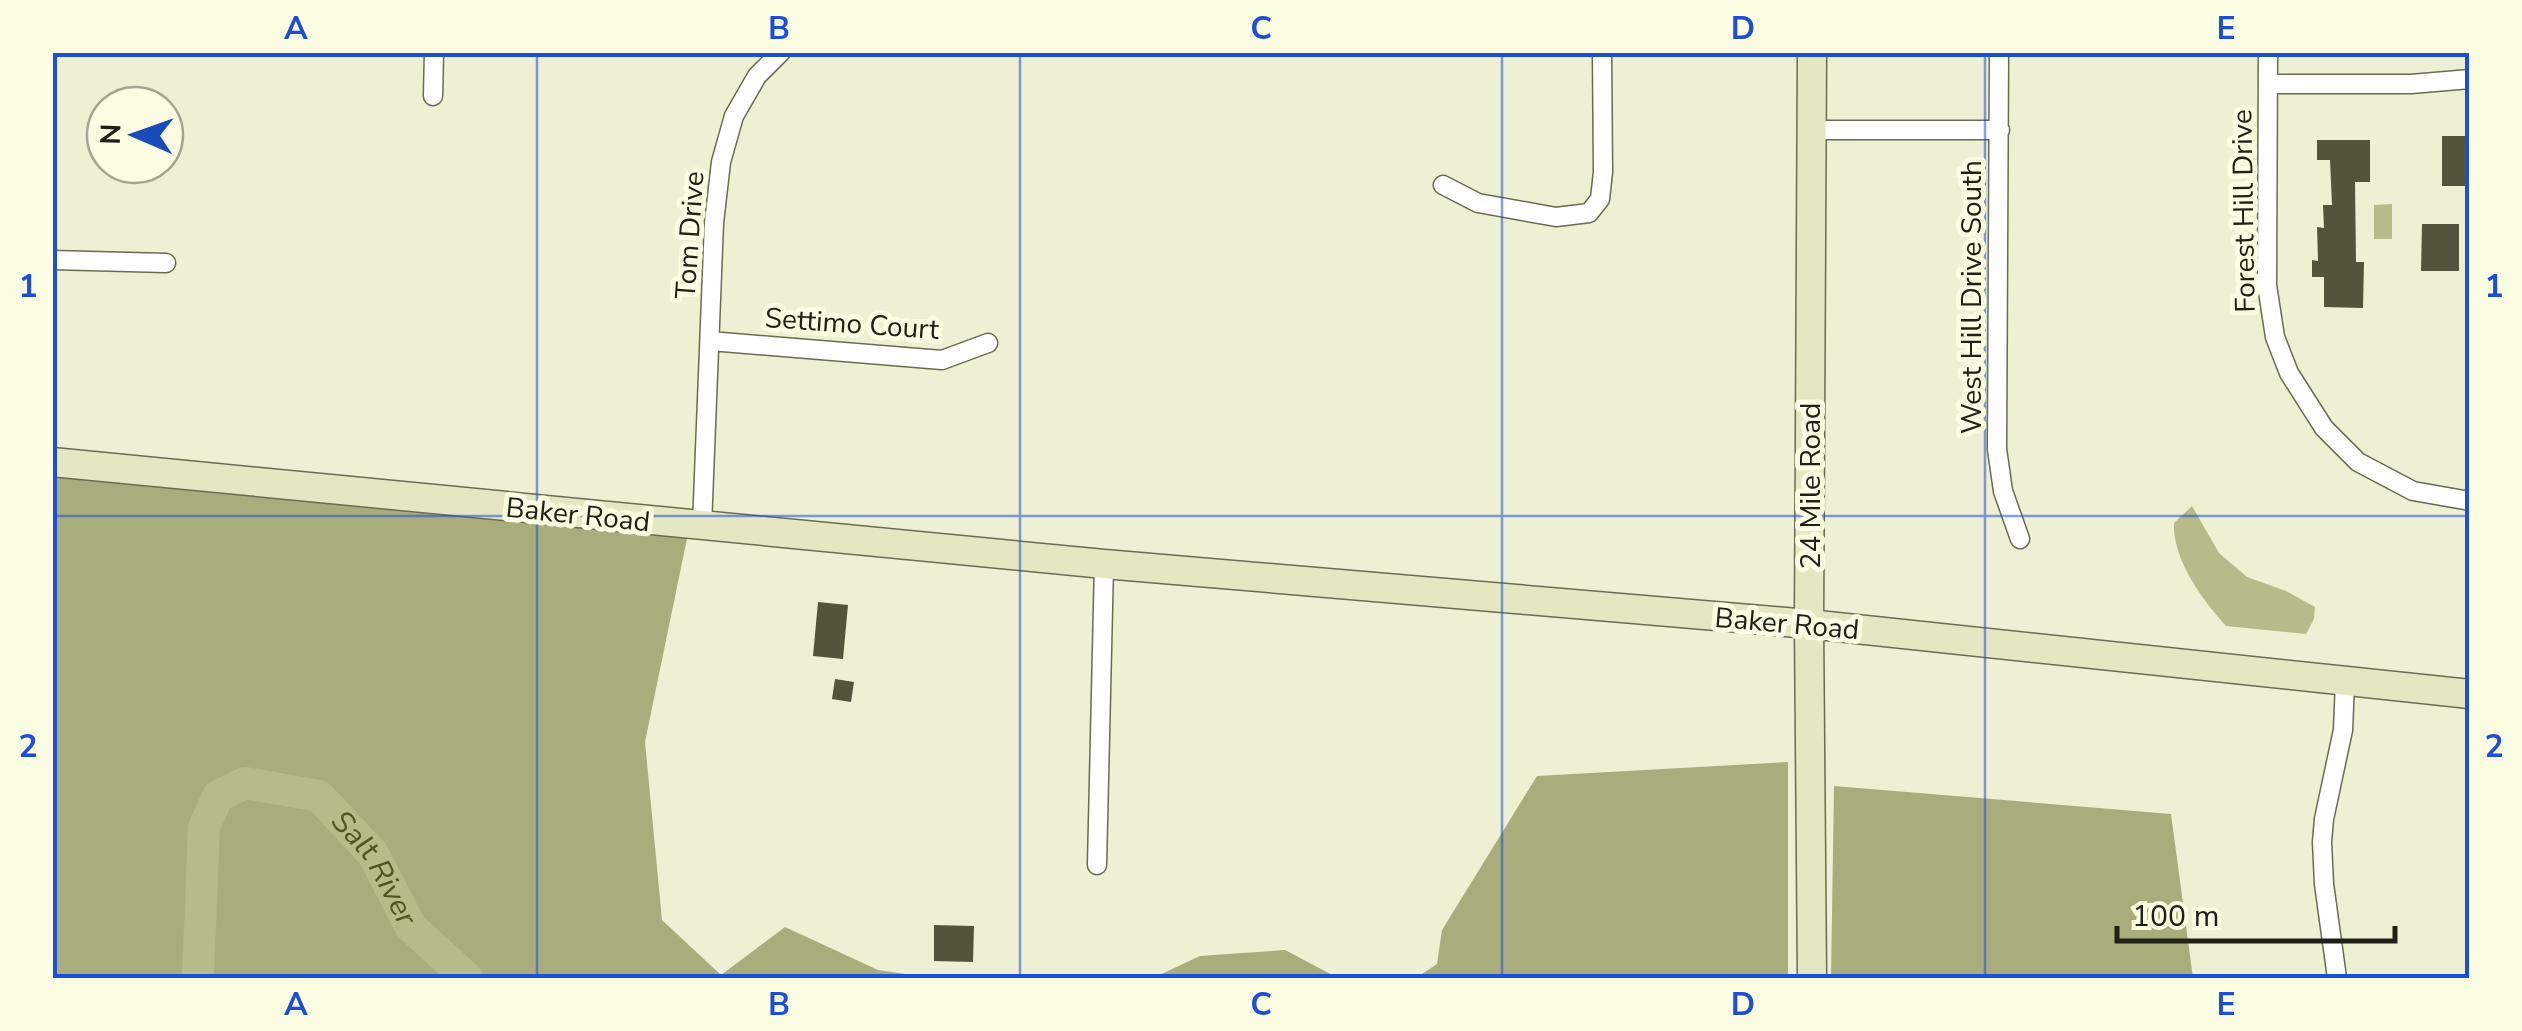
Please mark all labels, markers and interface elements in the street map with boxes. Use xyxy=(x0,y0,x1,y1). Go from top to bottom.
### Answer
text: A xyxy=(284,7,308,50)
text: B xyxy=(768,7,790,50)
text: C xyxy=(1250,7,1272,50)
text: D xyxy=(1731,7,1755,50)
text: E xyxy=(2216,7,2236,50)
north arrow xyxy=(85,85,185,185)
street label: Forest Hill Drive xyxy=(2223,109,2265,313)
text: N xyxy=(92,123,130,145)
street label: West Hill Drive South xyxy=(1953,160,1991,434)
street label: Tom Drive xyxy=(667,170,713,300)
text: 1 xyxy=(18,265,38,308)
text: 1 xyxy=(2484,265,2504,308)
street label: Settimo Court xyxy=(764,299,940,349)
street label: 24 Mile Road xyxy=(1792,403,1830,569)
street label: Baker Road xyxy=(504,489,652,541)
street label: Baker Road xyxy=(1713,599,1861,649)
text: 2 xyxy=(18,725,38,768)
text: 2 xyxy=(2484,725,2504,768)
water label: Salt River xyxy=(322,802,427,934)
scale bar xyxy=(2117,881,2394,943)
text: 100 m xyxy=(2132,896,2219,937)
text: A xyxy=(284,983,308,1026)
text: B xyxy=(768,983,790,1026)
text: C xyxy=(1250,983,1272,1026)
text: D xyxy=(1731,983,1755,1026)
text: E xyxy=(2216,983,2236,1026)

